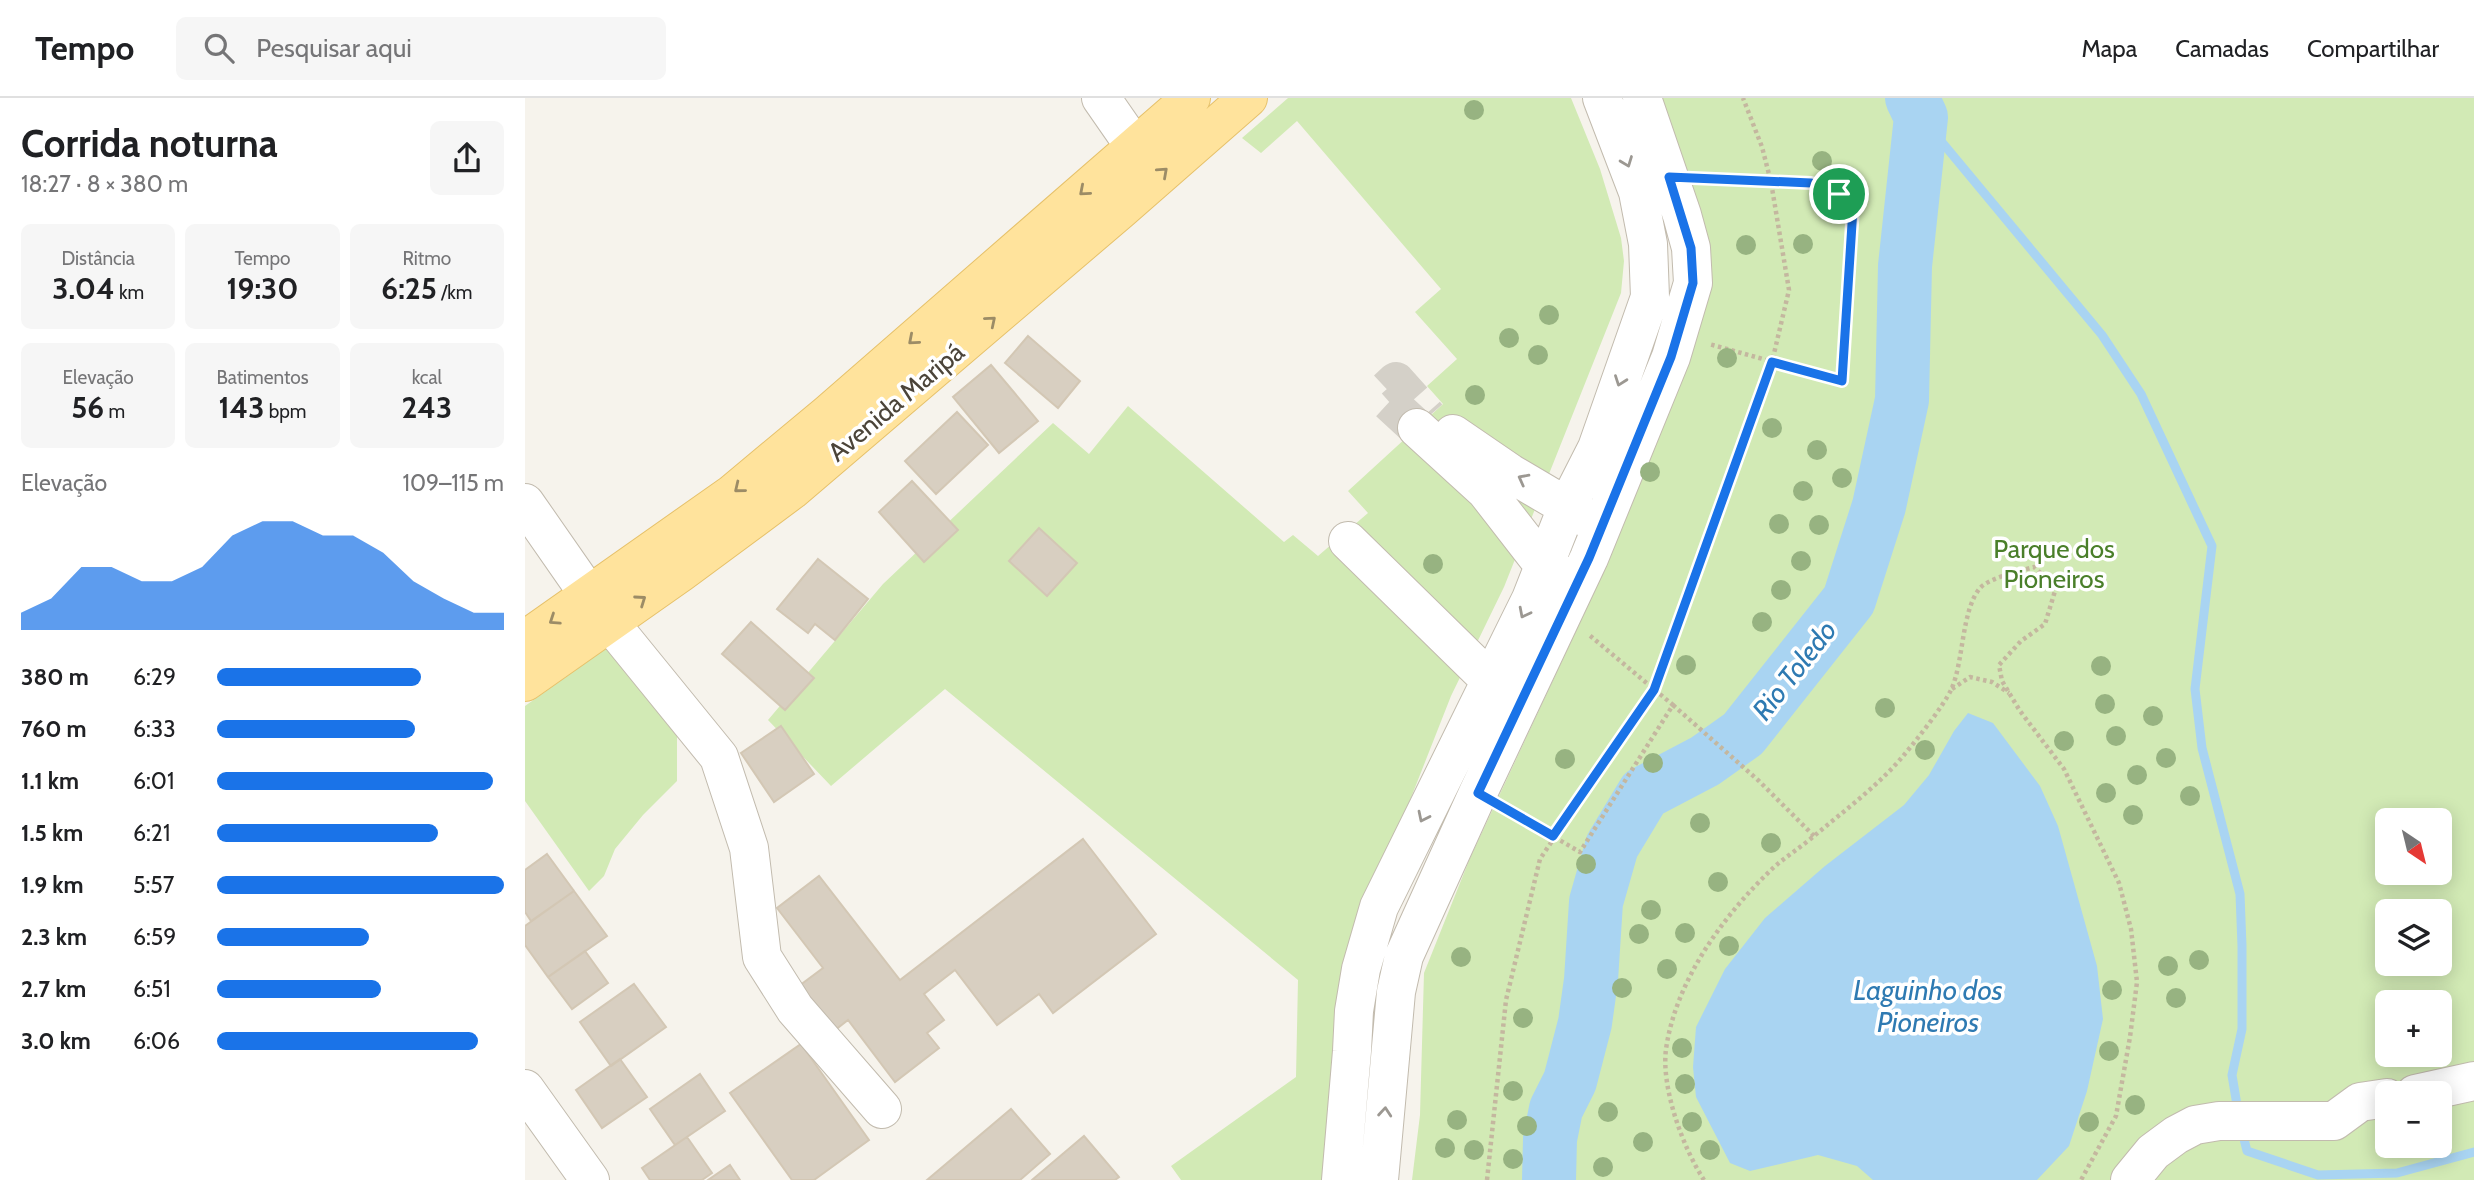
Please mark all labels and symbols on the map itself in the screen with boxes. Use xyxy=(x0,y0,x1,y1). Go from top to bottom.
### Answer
one-way arrow xyxy=(1618,155,1632,167)
pin xyxy=(1809,164,1869,224)
one-way arrow xyxy=(1155,168,1168,180)
one-way arrow xyxy=(1079,182,1092,195)
one-way arrow xyxy=(982,317,995,329)
one-way arrow xyxy=(908,332,921,344)
street label: Avenida Maripá xyxy=(821,335,971,468)
one-way arrow xyxy=(1615,374,1629,386)
one-way arrow xyxy=(1517,474,1530,488)
one-way arrow xyxy=(735,479,747,492)
park label: Parque dos Pioneiros xyxy=(1993,533,2115,595)
one-way arrow xyxy=(633,596,646,609)
one-way arrow xyxy=(1518,606,1532,618)
one-way arrow xyxy=(549,612,562,624)
water label: Rio Toledo xyxy=(1745,614,1843,726)
north arrow xyxy=(2375,808,2452,886)
one-way arrow xyxy=(1418,810,1432,822)
water label: Laguinho dos Pioneiros xyxy=(1853,973,2003,1039)
one-way arrow xyxy=(1377,1106,1392,1117)

